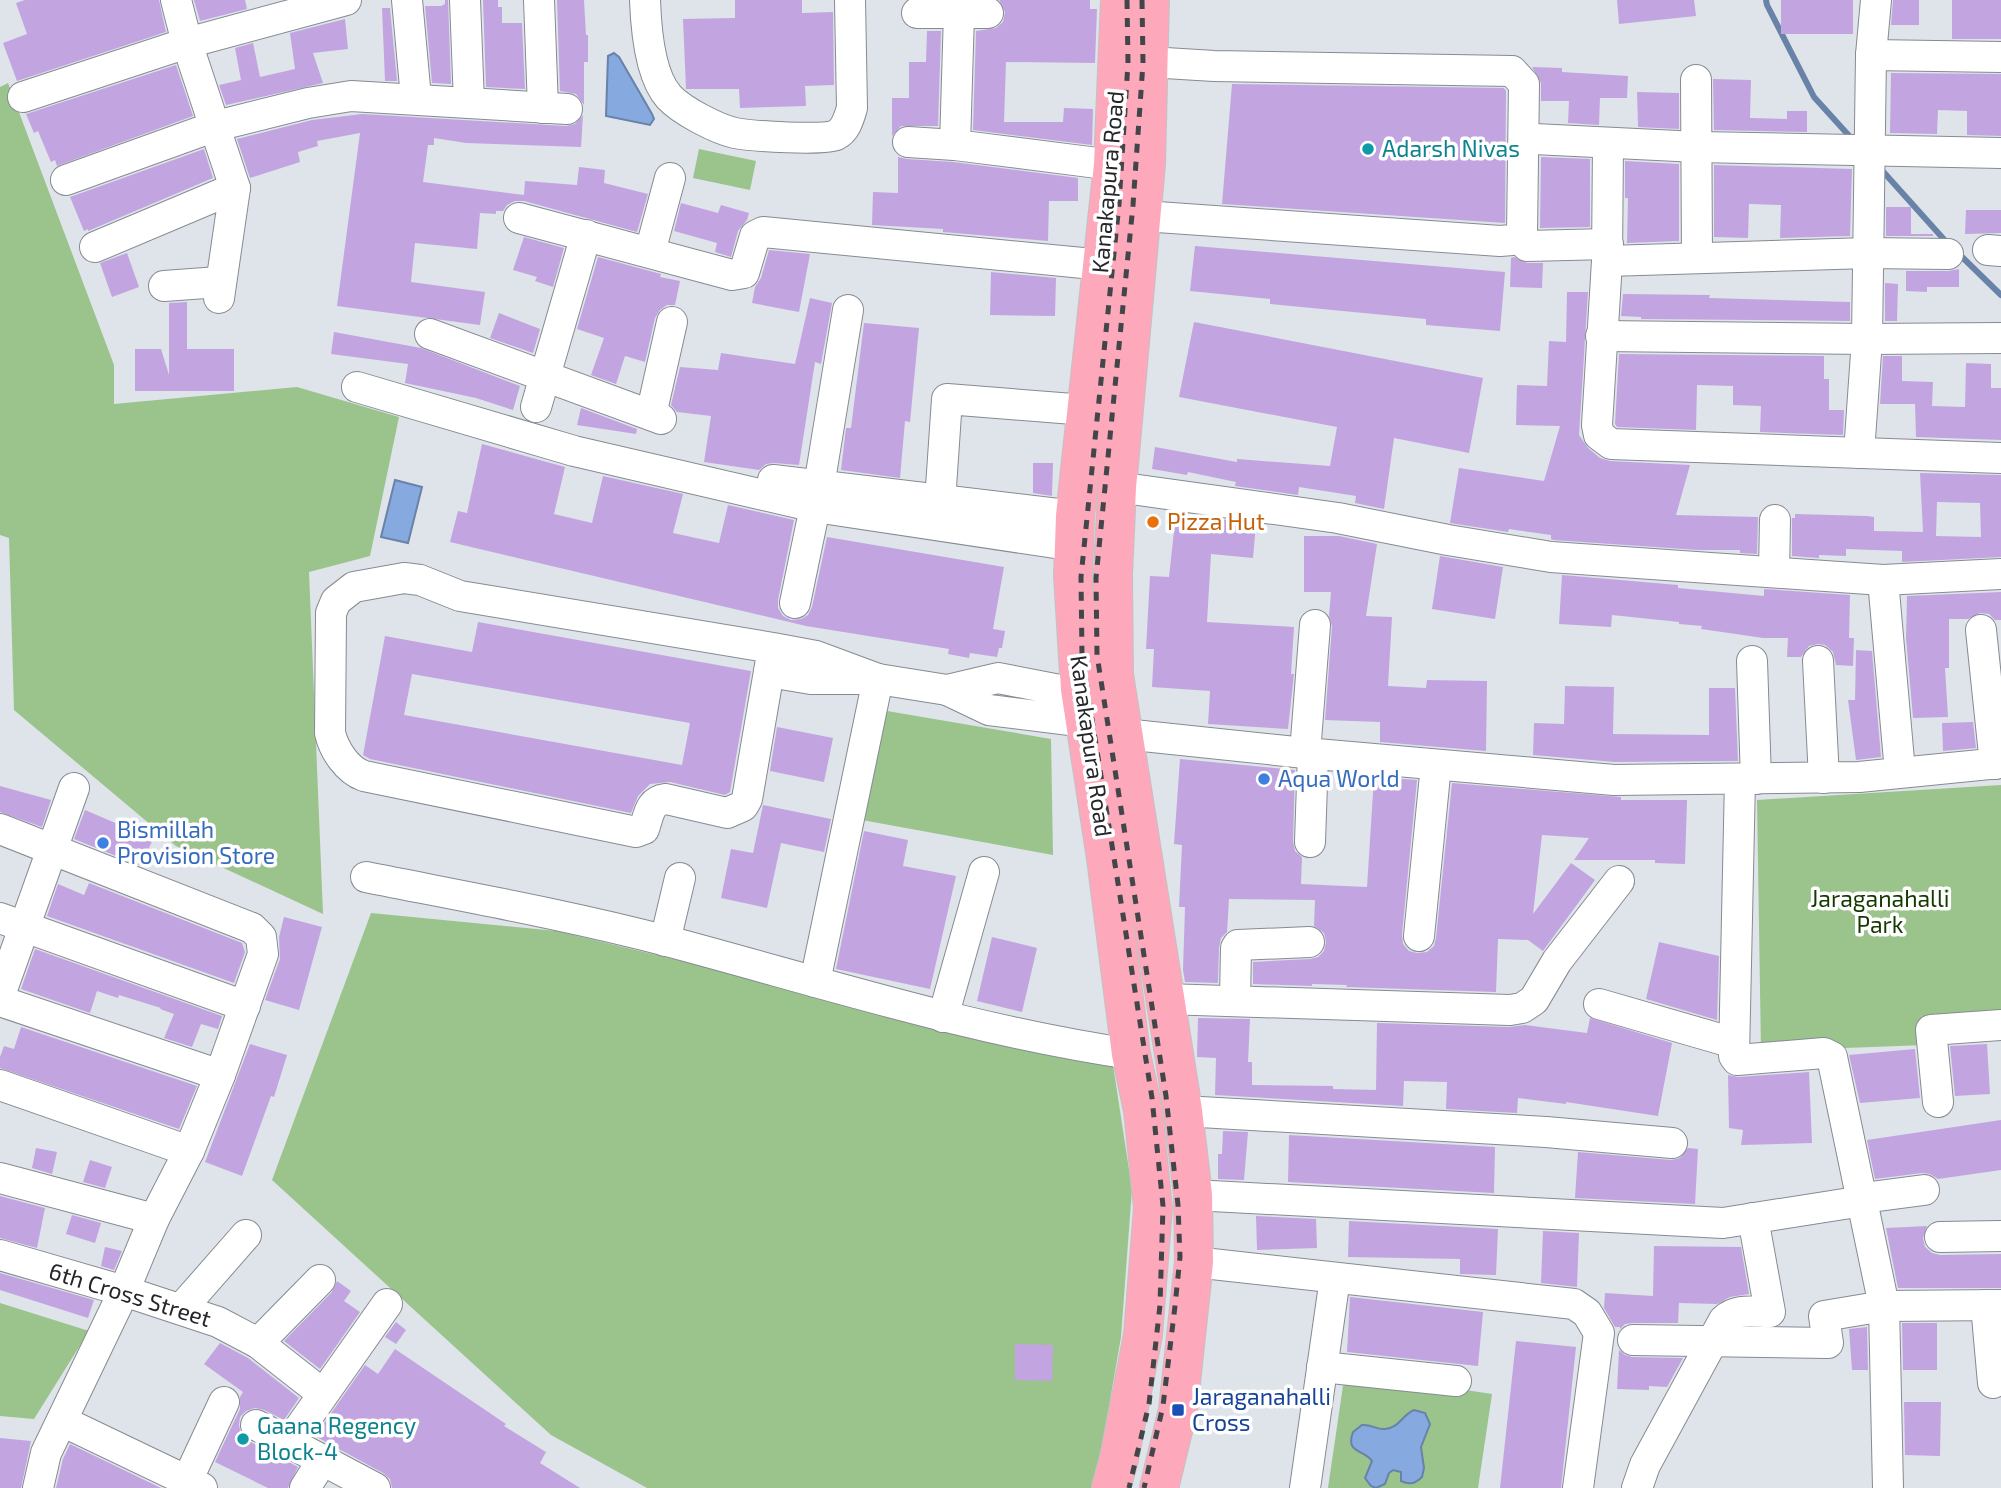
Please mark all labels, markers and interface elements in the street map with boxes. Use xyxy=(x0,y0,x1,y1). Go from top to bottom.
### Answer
street label: Kanakapura Road xyxy=(1085,90,1129,274)
place label: Adarsh Nivas xyxy=(1382,134,1520,162)
marker: Adarsh Nivas xyxy=(1360,141,1376,157)
place label: Pizza Hut xyxy=(1167,507,1265,535)
marker: Pizza Hut xyxy=(1145,514,1161,530)
street label: Kanakapura Road xyxy=(1065,653,1119,838)
place label: Aqua World xyxy=(1278,764,1400,792)
marker: Aqua World xyxy=(1256,771,1272,787)
place label: Bismillah Provision Store xyxy=(117,815,275,869)
marker: Bismillah Provision Store xyxy=(95,835,111,851)
park label: Jaraganahalli Park xyxy=(1811,884,1950,938)
street label: 6th Cross Street xyxy=(46,1256,215,1332)
place label: Jaraganahalli Cross xyxy=(1192,1382,1331,1436)
marker: Jaraganahalli Cross xyxy=(1170,1402,1186,1418)
place label: Gaana Regency Block-4 xyxy=(257,1411,416,1465)
marker: Gaana Regency Block-4 xyxy=(235,1431,251,1447)

